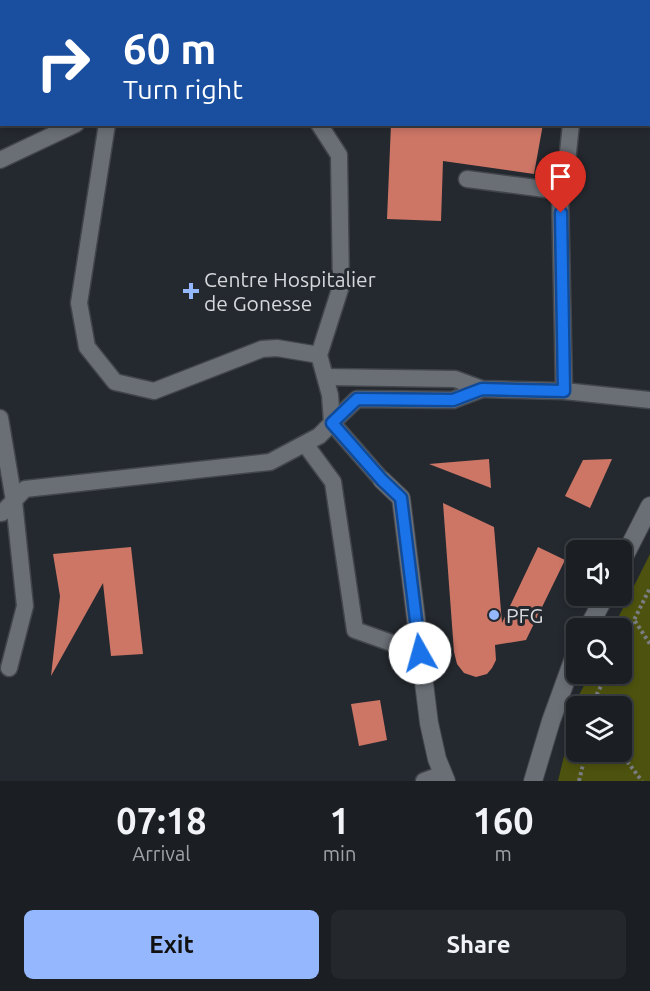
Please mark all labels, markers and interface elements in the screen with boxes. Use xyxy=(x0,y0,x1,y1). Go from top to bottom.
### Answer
icon: right xyxy=(24,24,102,102)
text: 60 m xyxy=(123,25,217,72)
text: Turn right xyxy=(123,74,243,104)
pin xyxy=(535,151,586,213)
icon: arrive xyxy=(544,160,577,193)
place label: Centre Hospitalier de Gonesse xyxy=(204,267,376,315)
marker: Centre Hospitalier de Gonesse xyxy=(182,282,200,300)
map controls xyxy=(566,540,632,762)
button: sound xyxy=(566,540,632,606)
place label: PFG xyxy=(506,603,544,627)
marker: PFG xyxy=(487,608,501,622)
button: search xyxy=(566,618,632,684)
position arrow xyxy=(388,621,452,685)
button: layers xyxy=(566,696,632,762)
text: 07:18 xyxy=(116,800,206,841)
text: 1 xyxy=(329,800,350,841)
text: 160 xyxy=(473,800,534,841)
text: Arrival xyxy=(132,842,191,865)
text: min xyxy=(323,842,356,865)
text: m xyxy=(495,842,512,865)
button: Exit xyxy=(24,910,319,979)
button: Share xyxy=(331,910,626,979)

